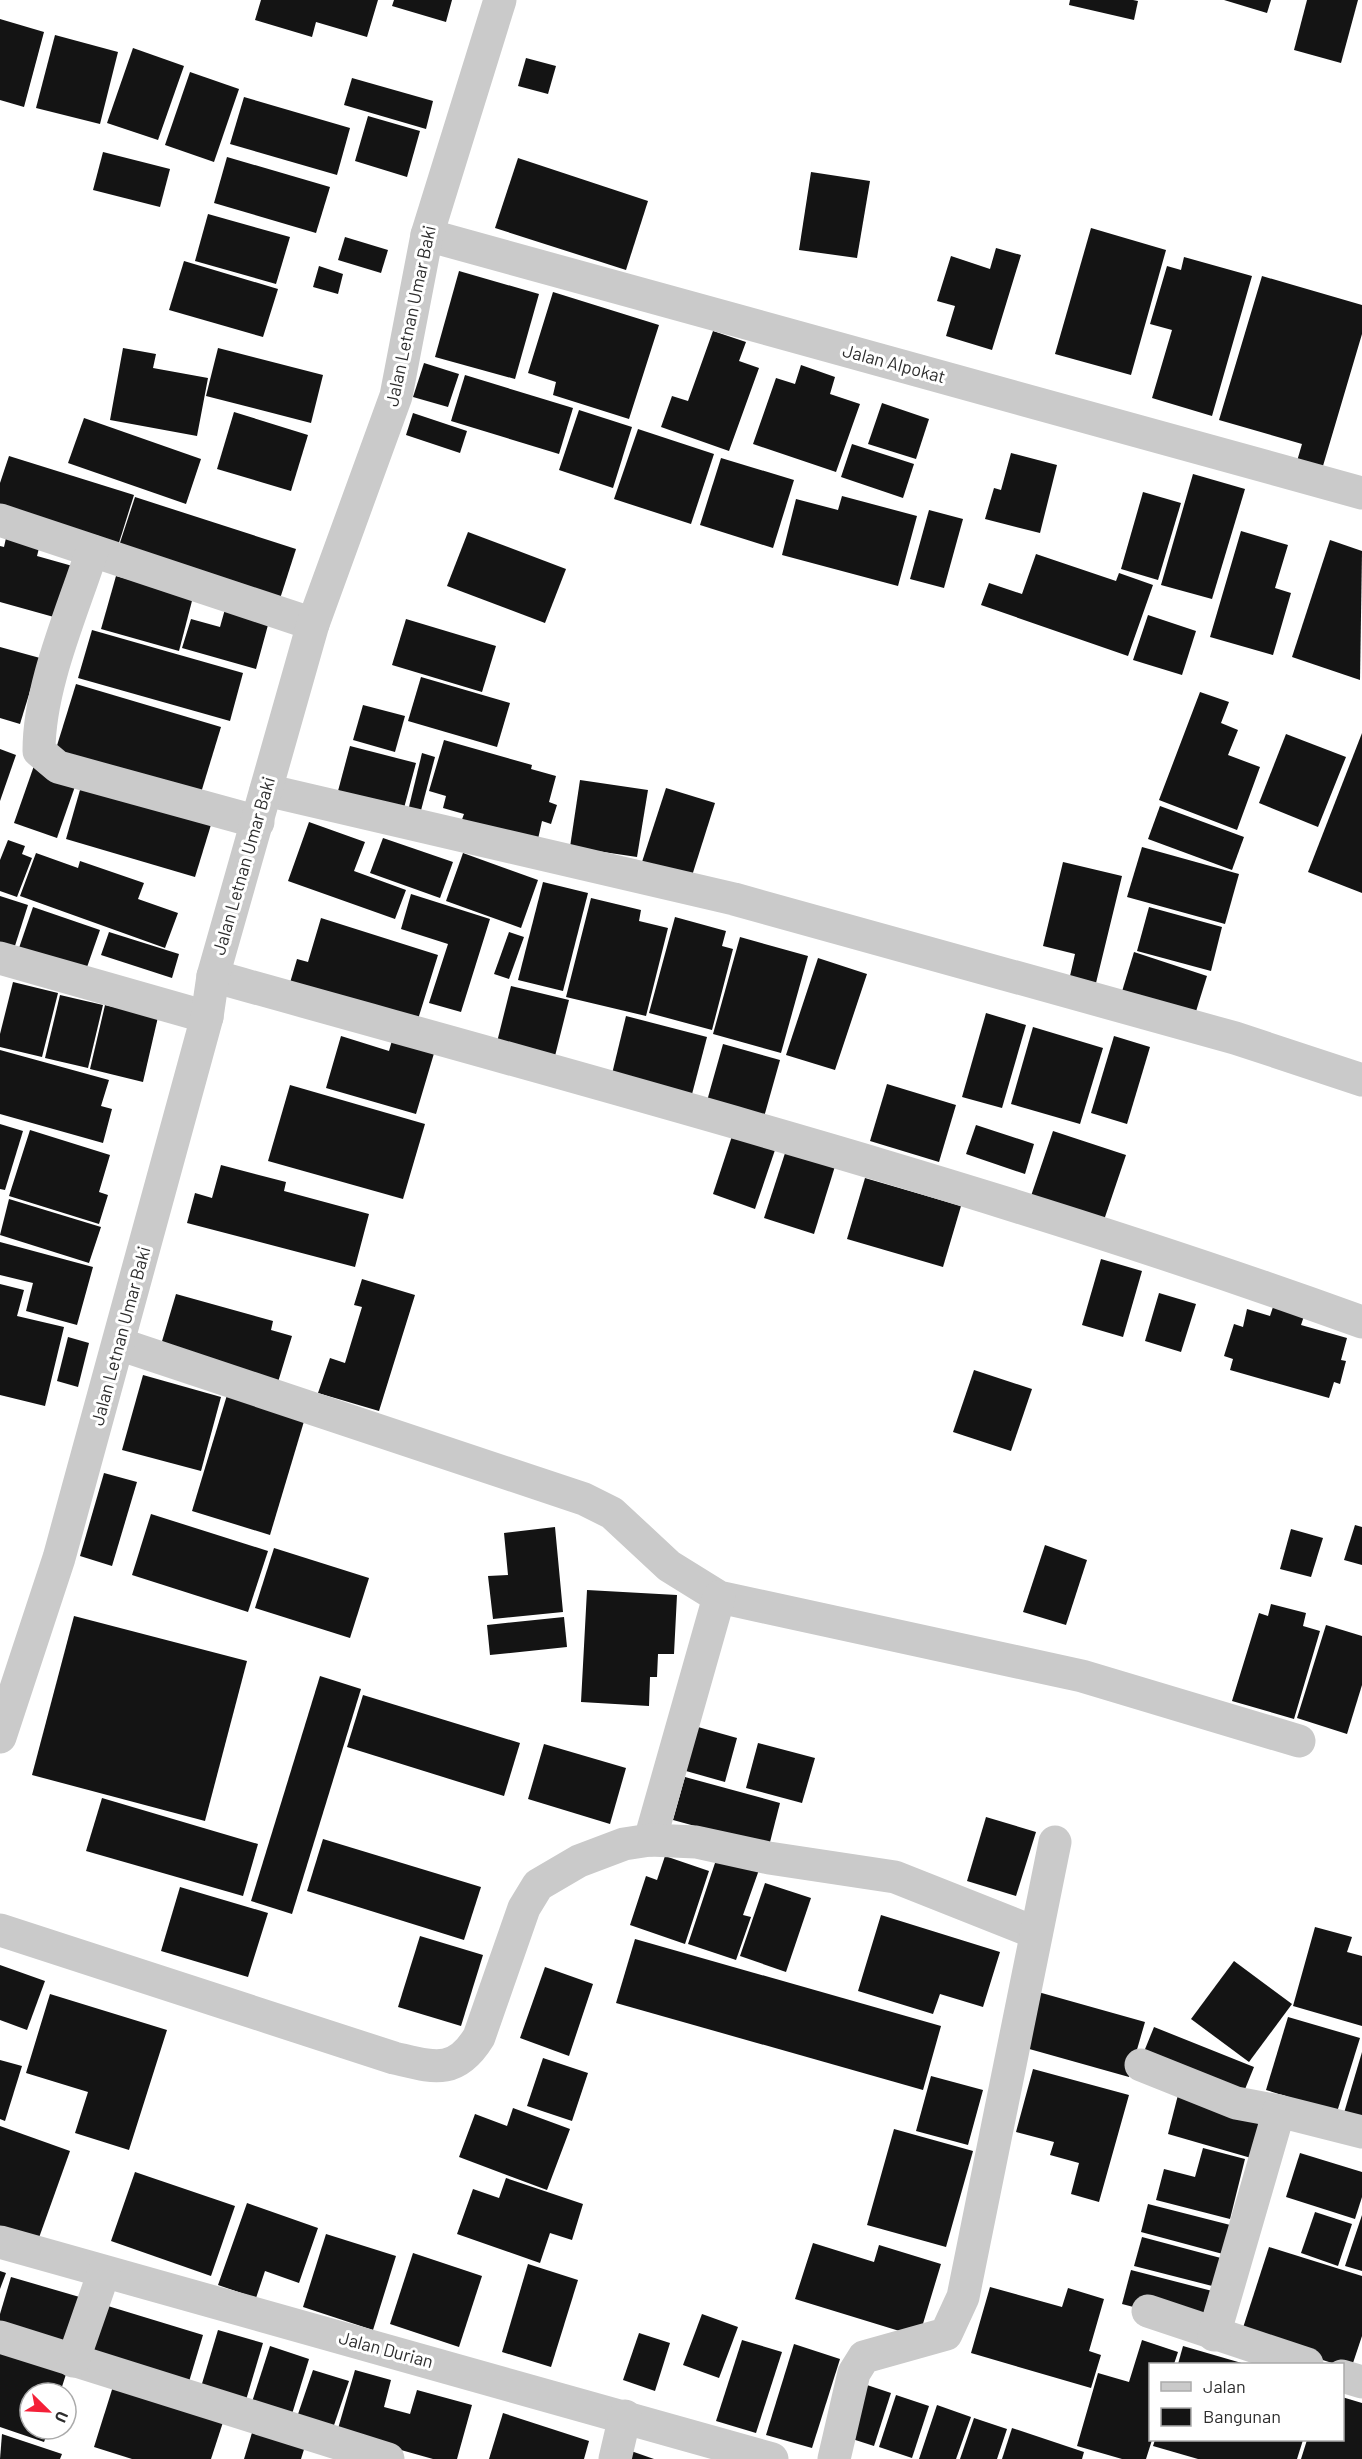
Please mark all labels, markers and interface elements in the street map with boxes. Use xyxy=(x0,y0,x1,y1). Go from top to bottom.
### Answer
street label: Jalan Letnan Umar Baki xyxy=(380,223,440,408)
street label: Jalan Alpokat xyxy=(840,339,948,387)
street label: Jalan Letnan Umar Baki xyxy=(207,774,279,957)
street label: Jalan Letnan Umar Baki xyxy=(86,1244,155,1428)
street label: Jalan Durian xyxy=(337,2326,436,2372)
legend xyxy=(1149,2363,1344,2441)
text: Jalan xyxy=(1203,2375,1246,2397)
north arrow xyxy=(18,2381,78,2441)
text: Bangunan xyxy=(1203,2405,1281,2427)
text: U xyxy=(51,2409,73,2426)

